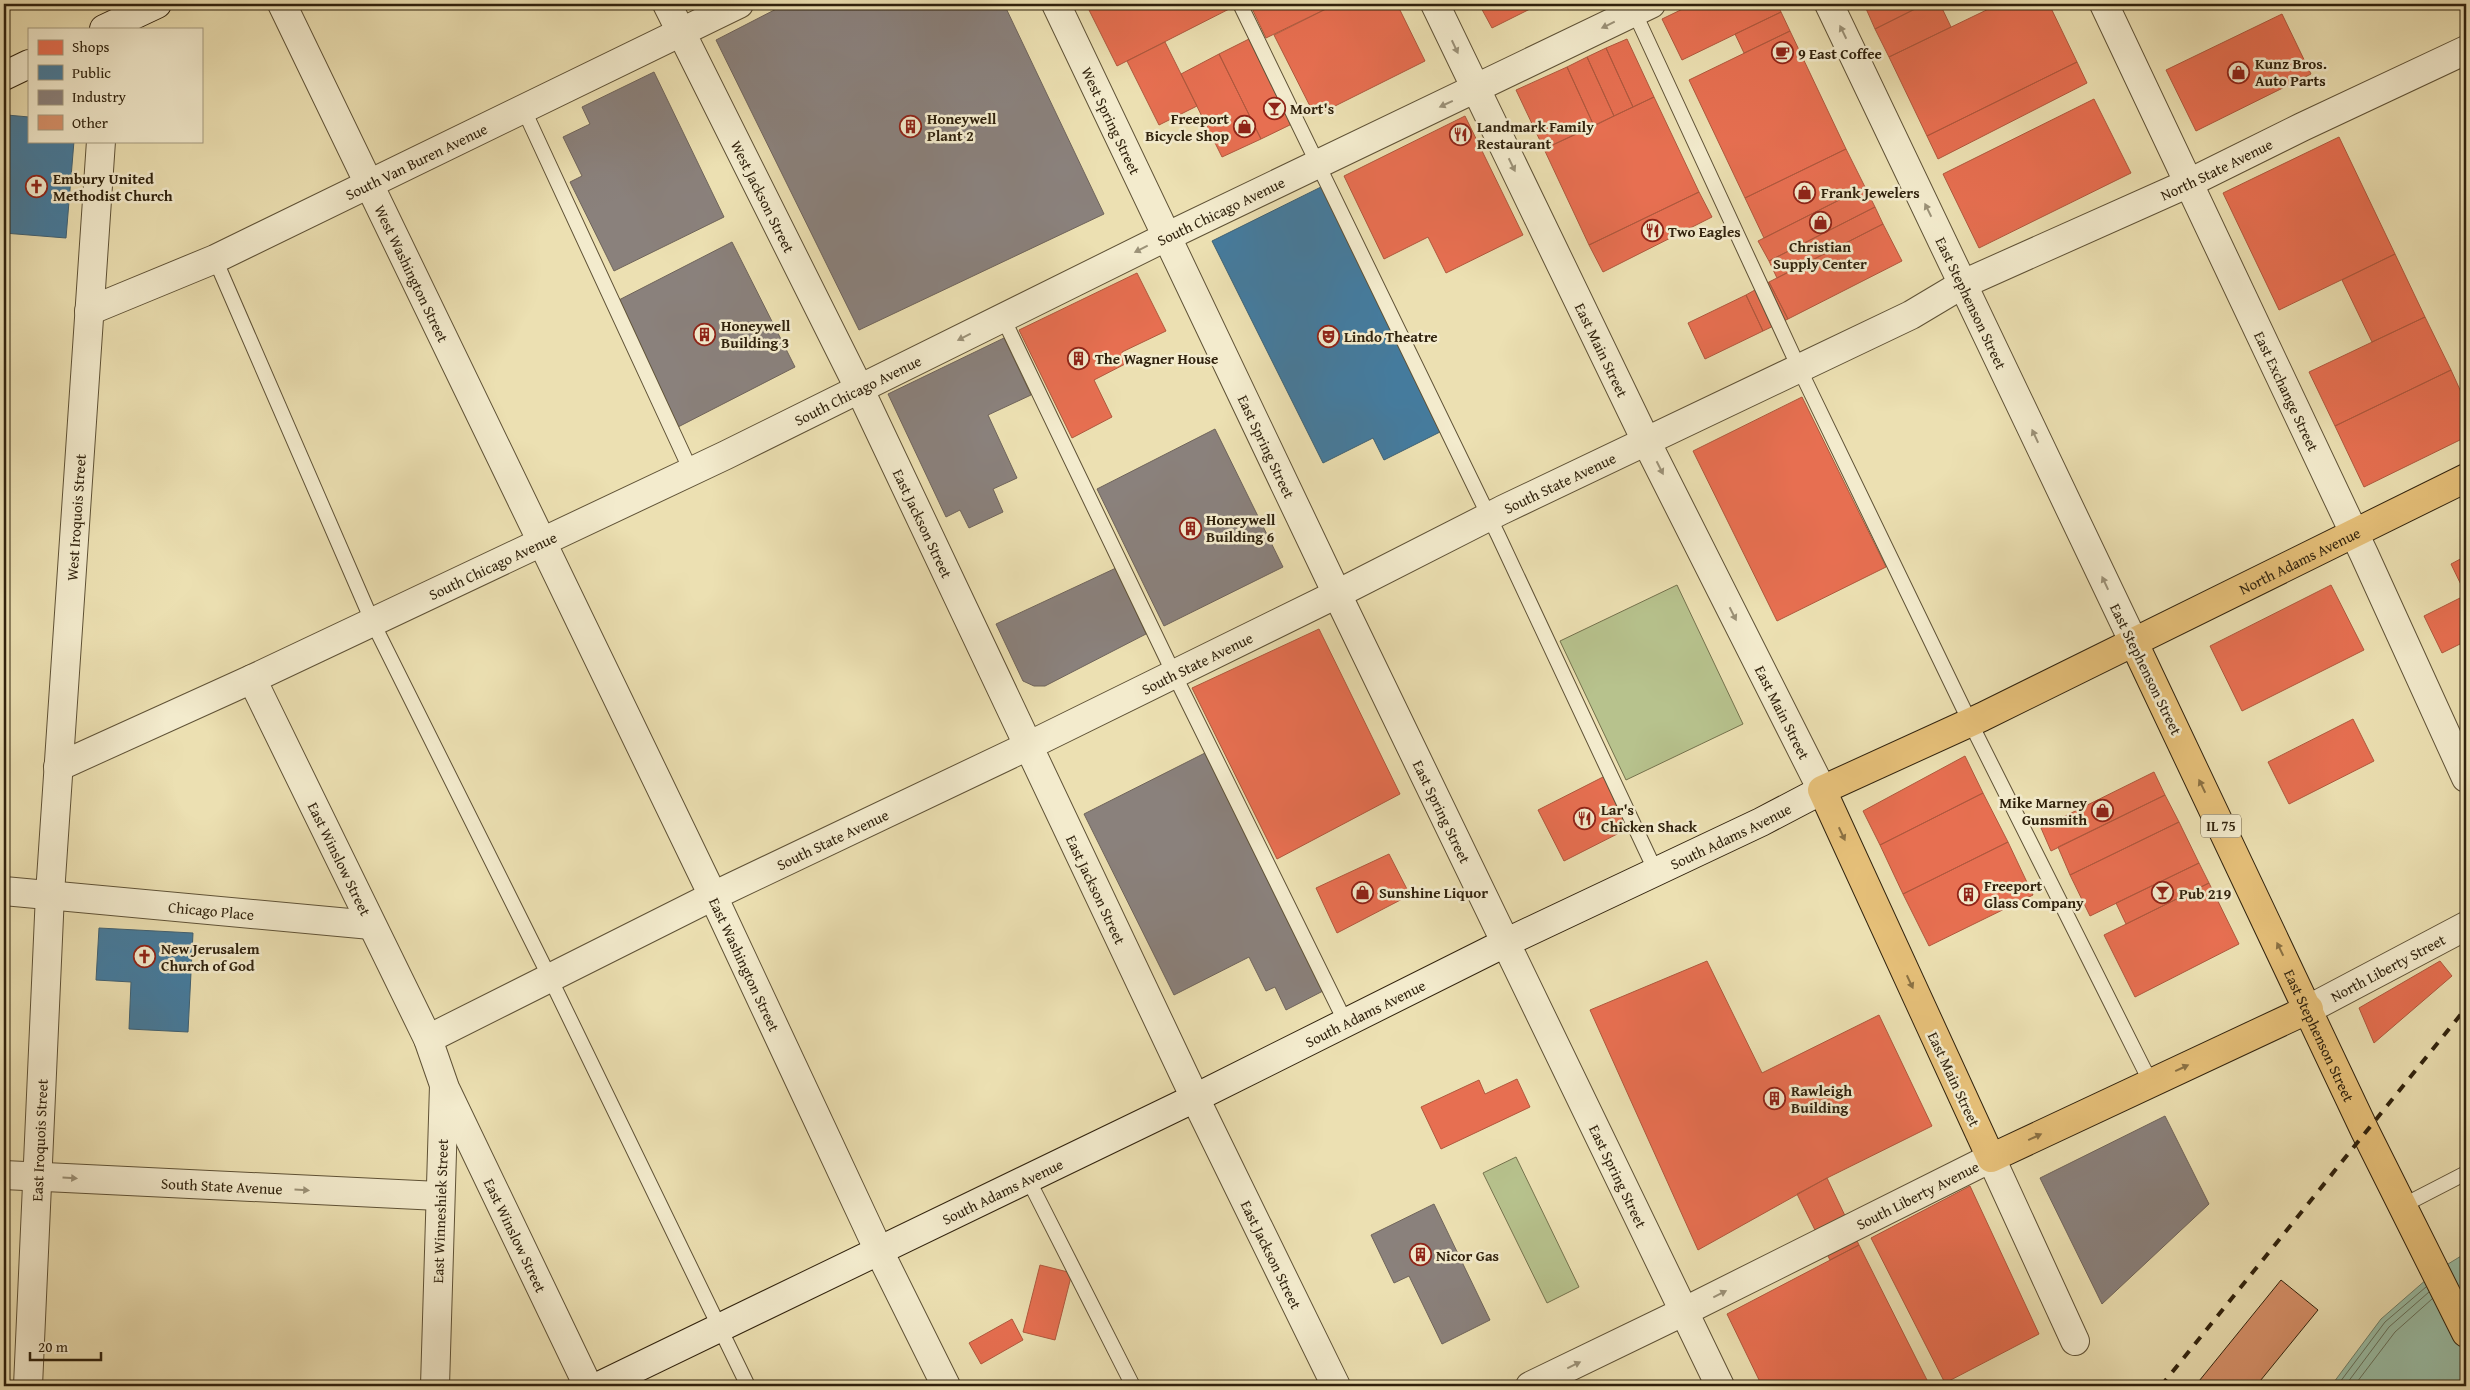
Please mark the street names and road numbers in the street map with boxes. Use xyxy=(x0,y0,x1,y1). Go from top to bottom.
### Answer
street label: West Spring Street xyxy=(1077,63,1146,178)
street label: South Van Buren Avenue xyxy=(342,118,491,205)
street label: North State Avenue xyxy=(2157,133,2276,205)
street label: West Jackson Street xyxy=(726,137,800,257)
street label: South Chicago Avenue xyxy=(1153,171,1288,250)
street label: West Washington Street xyxy=(370,201,455,346)
street label: East Stephenson Street xyxy=(1931,233,2012,373)
street label: East Main Street xyxy=(1570,299,1634,401)
street label: East Exchange Street xyxy=(2249,327,2325,455)
street label: South Chicago Avenue xyxy=(790,350,925,430)
street label: East Spring Street xyxy=(1233,391,1301,502)
street label: South State Avenue xyxy=(1500,447,1619,518)
street label: West Iroquois Street xyxy=(61,452,90,582)
street label: East Jackson Street xyxy=(888,465,958,582)
street label: North Adams Avenue xyxy=(2235,521,2364,599)
street label: South Chicago Avenue xyxy=(425,526,560,605)
street label: East Stephenson Street xyxy=(2105,600,2187,739)
street label: South State Avenue xyxy=(1138,627,1256,699)
street label: East Main Street xyxy=(1750,662,1816,763)
street label: East Spring Street xyxy=(1408,756,1476,867)
street label: East Winslow Street xyxy=(303,798,377,920)
street label: South Adams Avenue xyxy=(1666,798,1795,874)
street label: South State Avenue xyxy=(773,804,892,875)
road number: IL 75 xyxy=(2201,814,2241,838)
street label: East Jackson Street xyxy=(1061,831,1131,948)
street label: East Washington Street xyxy=(705,894,786,1035)
street label: Chicago Place xyxy=(167,896,255,925)
street label: North Liberty Street xyxy=(2326,928,2449,1006)
street label: East Stephenson Street xyxy=(2279,966,2360,1106)
street label: South Adams Avenue xyxy=(1301,974,1429,1052)
street label: East Main Street xyxy=(1923,1028,1985,1131)
street label: East Iroquois Street xyxy=(26,1078,52,1202)
street label: East Spring Street xyxy=(1585,1121,1653,1232)
street label: East Winneshiek Street xyxy=(427,1138,453,1284)
street label: South Adams Avenue xyxy=(938,1153,1066,1229)
street label: South Liberty Avenue xyxy=(1852,1155,1982,1234)
street label: South State Avenue xyxy=(160,1172,283,1199)
street label: East Winslow Street xyxy=(479,1175,552,1296)
street label: East Jackson Street xyxy=(1236,1197,1307,1313)

